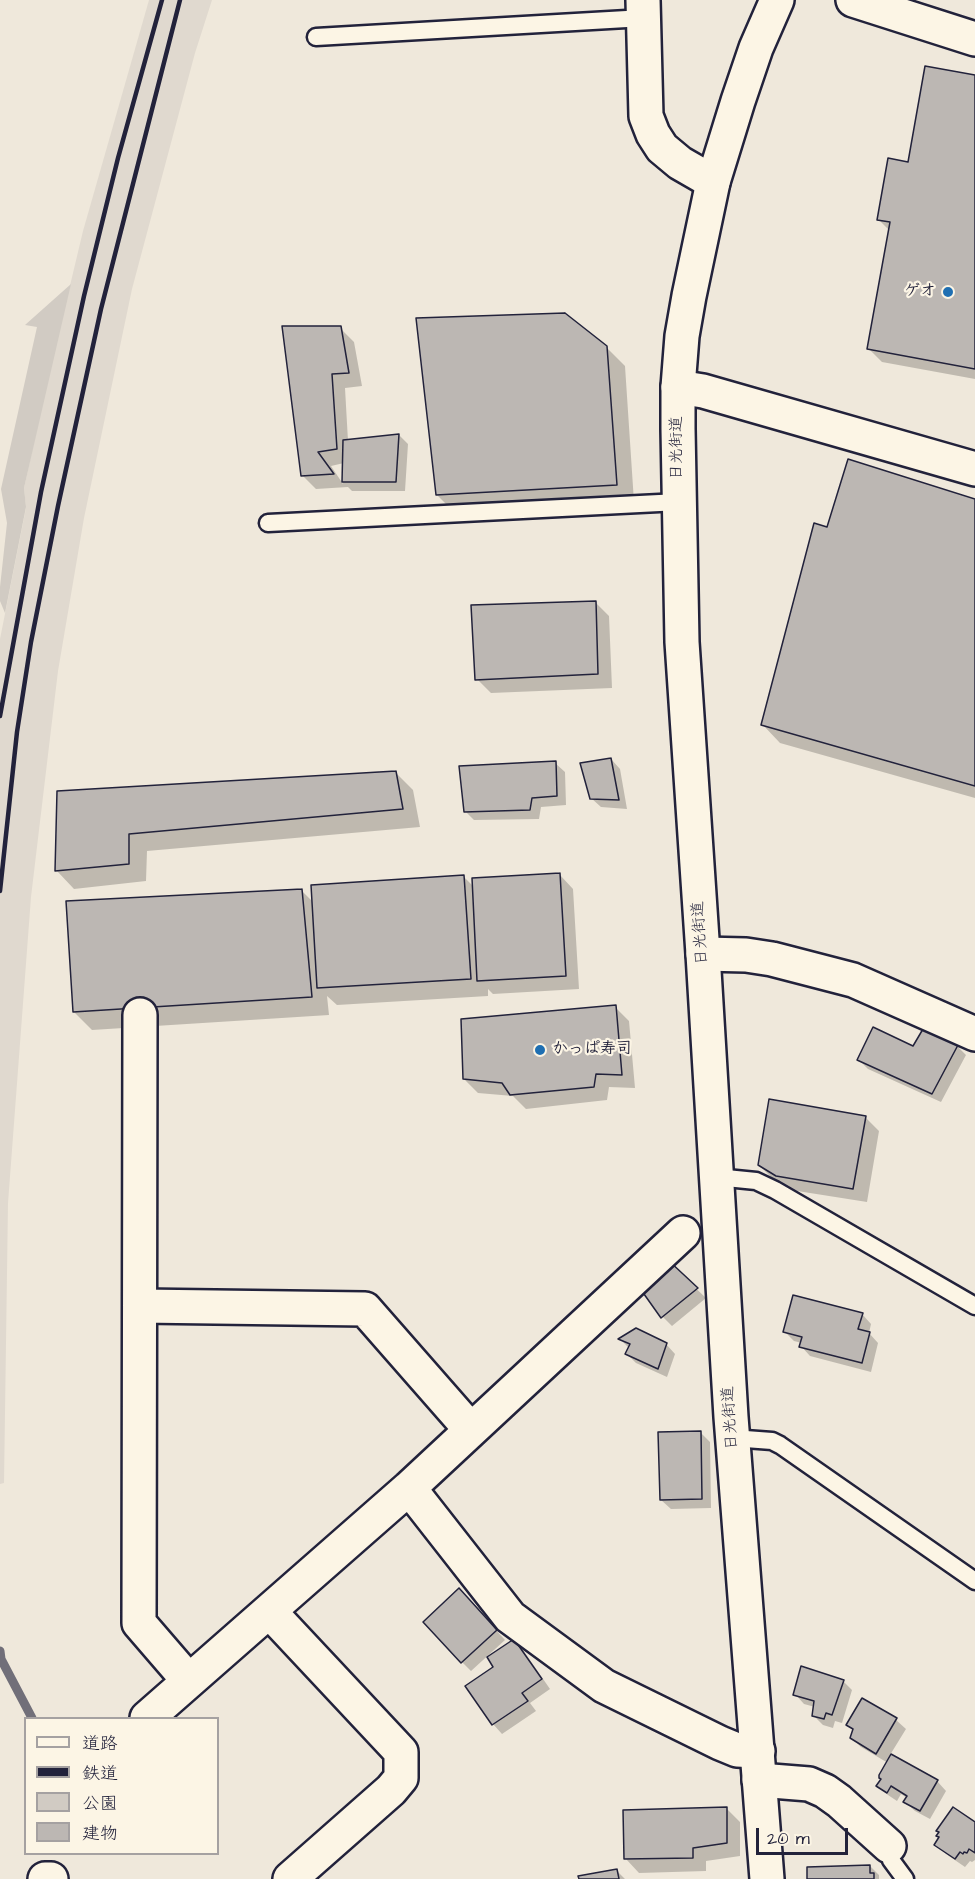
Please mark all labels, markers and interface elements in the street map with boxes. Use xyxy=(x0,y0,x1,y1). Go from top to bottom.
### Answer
place label: ゲオ xyxy=(904,282,936,302)
marker: ゲオ xyxy=(941,285,955,299)
street label: 日光街道 xyxy=(668,416,688,480)
street label: 日光街道 xyxy=(689,900,713,966)
place label: かっぱ寿司 xyxy=(552,1040,632,1060)
marker: かっぱ寿司 xyxy=(533,1043,547,1057)
street label: 日光街道 xyxy=(719,1385,743,1451)
legend xyxy=(24,1717,219,1855)
text: 道路 xyxy=(82,1731,118,1756)
text: 鉄道 xyxy=(82,1761,118,1786)
text: 公園 xyxy=(82,1791,118,1816)
scale bar xyxy=(759,1816,850,1854)
text: 建物 xyxy=(82,1821,118,1846)
text: 20 m xyxy=(767,1826,810,1851)

